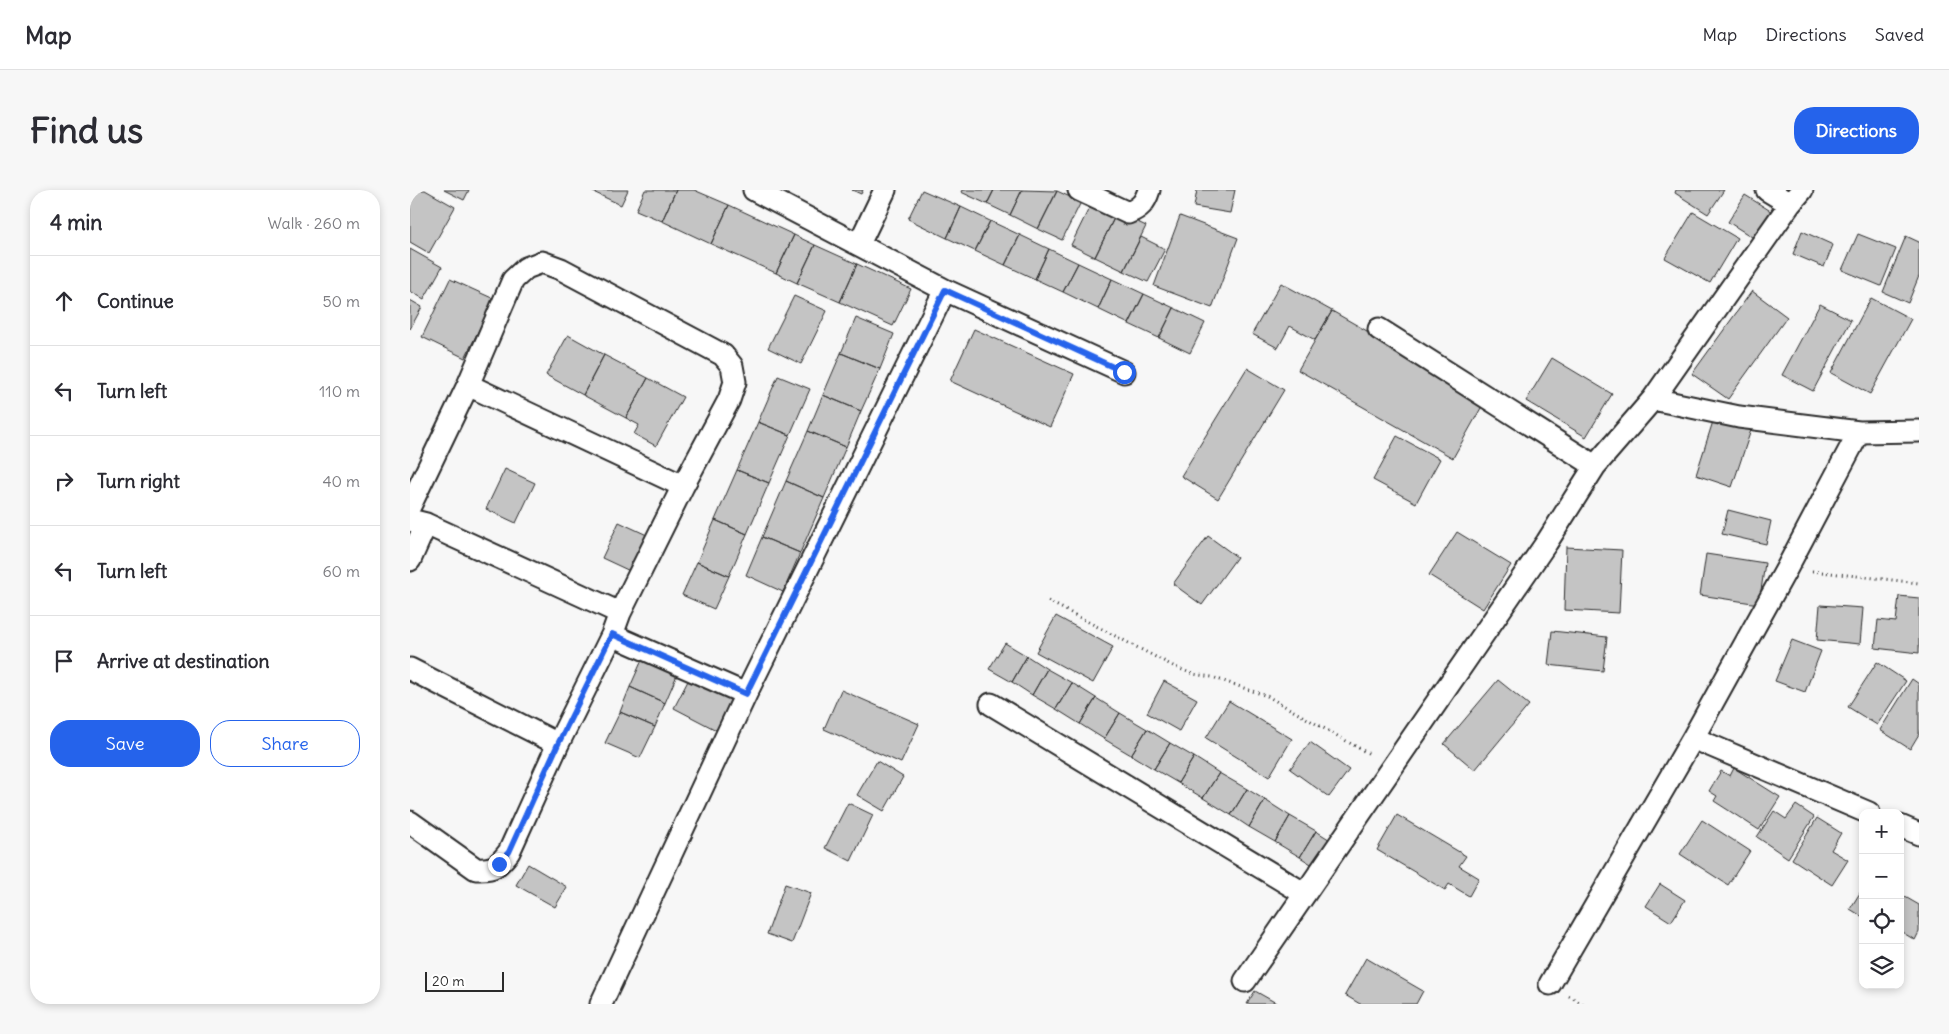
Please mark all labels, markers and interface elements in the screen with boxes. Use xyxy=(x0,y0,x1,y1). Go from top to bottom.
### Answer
text: Map xyxy=(25,20,72,50)
text: Map xyxy=(1702,23,1737,46)
text: Directions xyxy=(1765,23,1847,46)
text: Saved xyxy=(1875,23,1924,46)
button: Directions xyxy=(1794,107,1919,154)
text: Find us xyxy=(30,108,143,152)
text: 4 min xyxy=(50,209,102,236)
text: Walk · 260 m xyxy=(268,213,360,233)
icon: ahead xyxy=(50,287,78,315)
text: Continue xyxy=(97,289,174,313)
text: 50 m xyxy=(322,291,360,311)
route start xyxy=(1113,361,1136,384)
icon: left xyxy=(50,377,78,405)
text: Turn left xyxy=(97,379,167,403)
text: 110 m xyxy=(319,381,360,401)
icon: right xyxy=(50,467,78,495)
text: Turn right xyxy=(97,469,180,493)
text: 40 m xyxy=(322,471,360,491)
icon: left xyxy=(50,557,78,585)
text: Turn left xyxy=(97,559,167,583)
text: 60 m xyxy=(322,561,360,581)
icon: arrive xyxy=(50,647,78,675)
text: Arrive at destination xyxy=(97,649,270,673)
button: Save xyxy=(50,720,200,767)
button: Share xyxy=(210,720,360,767)
map controls xyxy=(1859,809,1904,989)
button: + xyxy=(1859,809,1904,854)
route end xyxy=(488,853,511,876)
button: − xyxy=(1859,854,1904,899)
button: locate xyxy=(1859,899,1904,944)
button: layers xyxy=(1859,944,1904,989)
scale bar xyxy=(425,969,504,992)
text: 20 m xyxy=(432,972,465,990)

